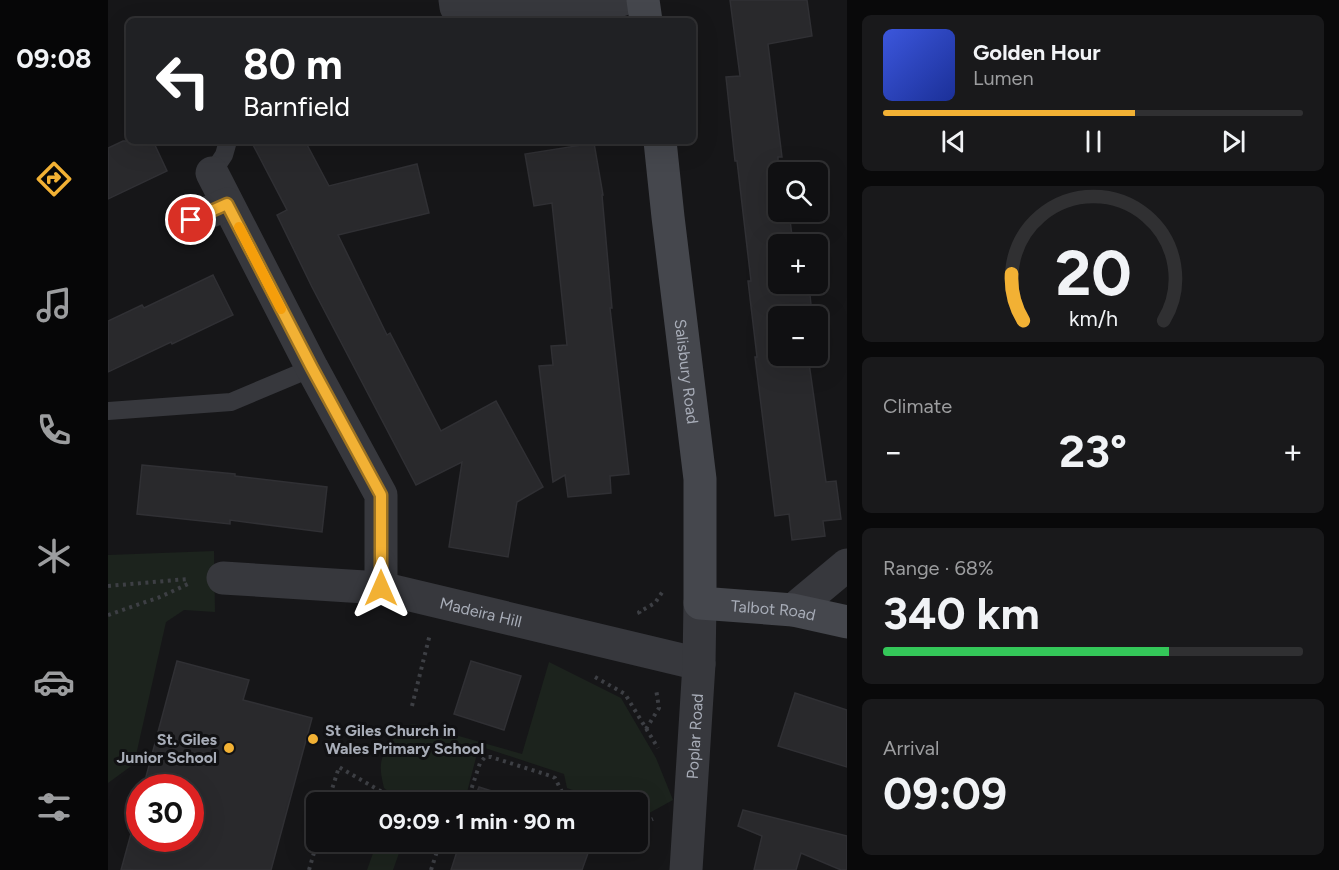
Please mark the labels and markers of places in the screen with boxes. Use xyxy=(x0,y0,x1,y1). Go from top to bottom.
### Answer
pin xyxy=(165,194,216,245)
place label: St Giles Church in Wales Primary School xyxy=(325,721,484,758)
place label: St. Giles Junior School xyxy=(117,730,218,767)
marker: St Giles Church in Wales Primary School xyxy=(306,732,320,746)
marker: St. Giles Junior School xyxy=(222,741,236,755)

